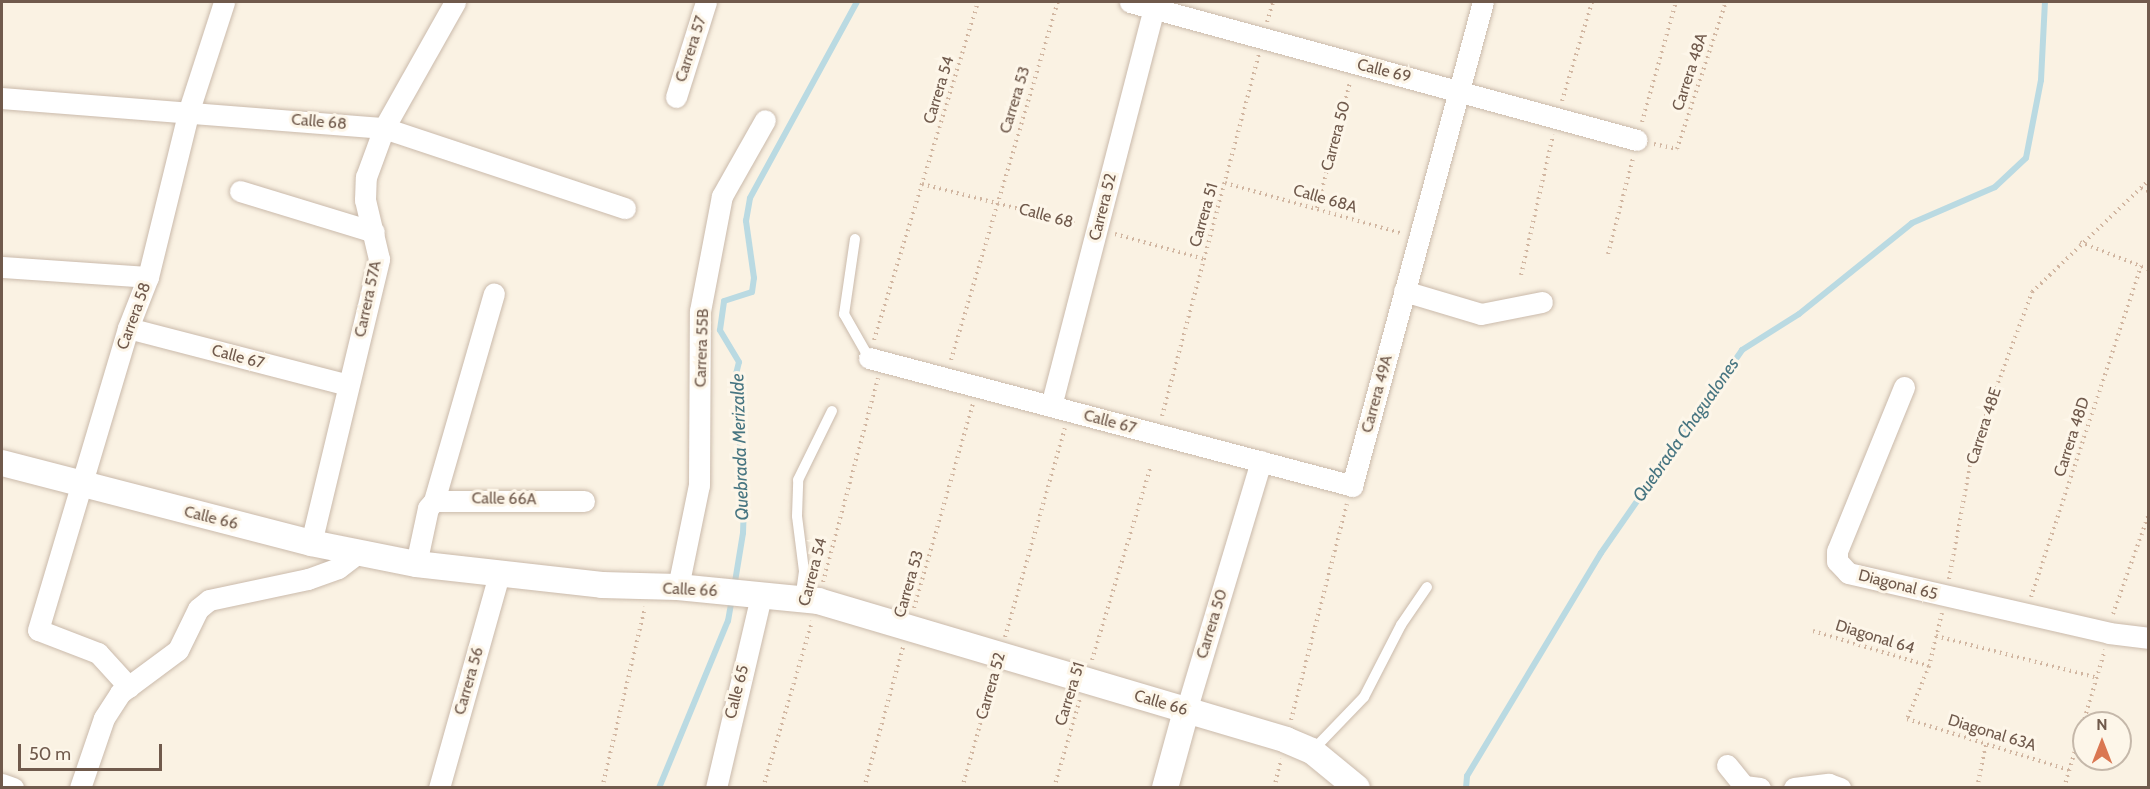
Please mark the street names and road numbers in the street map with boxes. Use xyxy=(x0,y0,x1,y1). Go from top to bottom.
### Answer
street label: Carrera 57 xyxy=(671,13,711,85)
street label: Carrera 48A xyxy=(1668,31,1712,113)
street label: Carrera 54 xyxy=(920,54,958,126)
street label: Calle 69 xyxy=(1355,55,1413,87)
street label: Carrera 53 xyxy=(996,64,1034,136)
street label: Carrera 50 xyxy=(1317,99,1355,173)
street label: Calle 68 xyxy=(290,110,348,134)
street label: Carrera 52 xyxy=(1085,171,1121,243)
street label: Carrera 51 xyxy=(1186,181,1222,249)
street label: Calle 68A xyxy=(1291,181,1359,217)
street label: Calle 68 xyxy=(1017,200,1075,232)
street label: Carrera 57A xyxy=(351,259,385,339)
street label: Carrera 58 xyxy=(113,280,155,352)
street label: Carrera 55B xyxy=(691,308,713,388)
street label: Calle 67 xyxy=(210,341,266,373)
street label: Carrera 49A xyxy=(1357,353,1397,435)
street label: Carrera 48E xyxy=(1963,385,2005,467)
street label: Carrera 48D xyxy=(2050,395,2094,479)
street label: Calle 67 xyxy=(1082,406,1138,438)
street label: Calle 66A xyxy=(471,489,537,509)
street label: Calle 66 xyxy=(182,502,240,534)
street label: Carrera 54 xyxy=(795,536,831,608)
street label: Carrera 53 xyxy=(890,548,928,620)
street label: Diagonal 65 xyxy=(1856,566,1940,604)
street label: Calle 66 xyxy=(662,579,718,601)
street label: Carrera 50 xyxy=(1192,587,1232,661)
street label: Diagonal 64 xyxy=(1833,616,1917,658)
street label: Carrera 56 xyxy=(450,645,488,717)
street label: Carrera 52 xyxy=(972,650,1010,722)
street label: Carrera 51 xyxy=(1051,660,1089,728)
street label: Calle 65 xyxy=(721,663,753,721)
street label: Calle 66 xyxy=(1132,686,1190,720)
street label: Diagonal 63A xyxy=(1946,711,2038,755)

